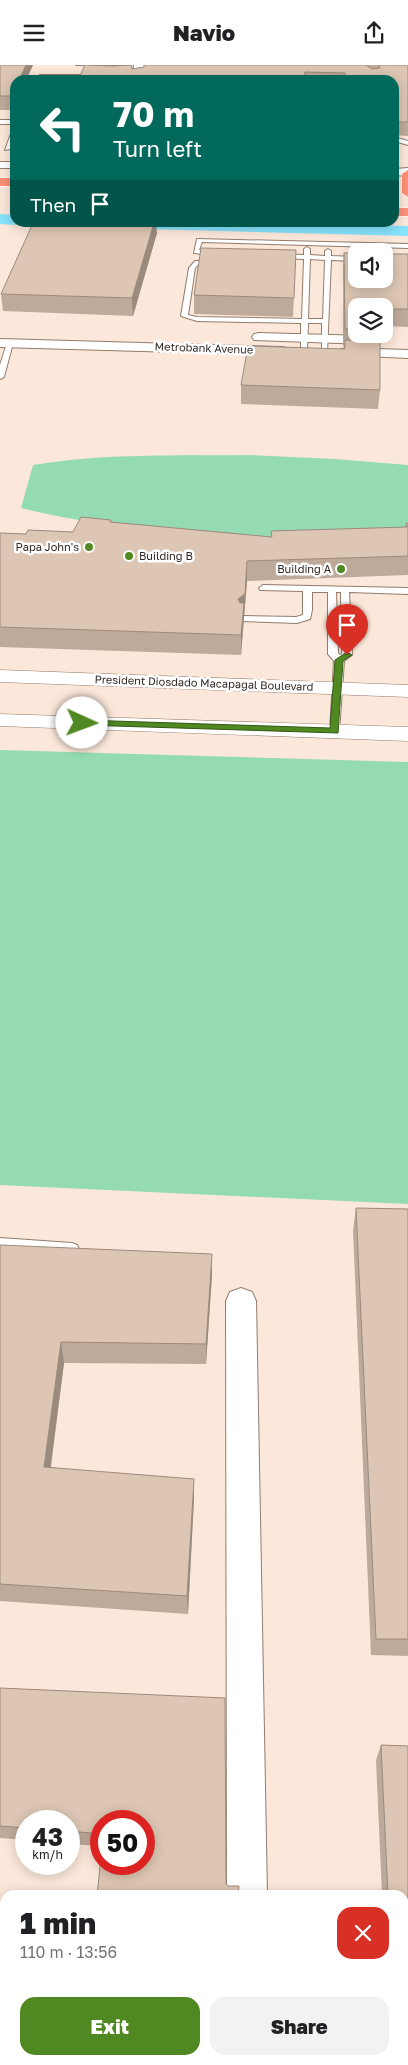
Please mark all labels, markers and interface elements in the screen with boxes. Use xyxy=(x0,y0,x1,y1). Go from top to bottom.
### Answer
icon: menu xyxy=(20,19,48,47)
text: Navio xyxy=(173,19,235,46)
icon: share xyxy=(360,19,388,47)
text: 70 m xyxy=(113,93,194,135)
icon: left xyxy=(30,95,95,160)
text: Turn left xyxy=(113,135,202,162)
icon: arrive xyxy=(86,190,114,218)
text: Then xyxy=(30,193,76,216)
map controls xyxy=(348,243,393,343)
button: sound xyxy=(348,243,393,288)
button: layers xyxy=(348,298,393,343)
street label: Metrobank Avenue xyxy=(155,339,253,356)
place label: Papa John's xyxy=(16,540,79,553)
marker: Papa John's xyxy=(83,541,95,553)
place label: Building B xyxy=(139,549,193,562)
marker: Building B xyxy=(123,550,135,562)
place label: Building A xyxy=(277,562,332,575)
marker: Building A xyxy=(335,563,347,575)
pin xyxy=(326,604,368,655)
icon: arrive xyxy=(333,611,361,639)
street label: President Diosdado Macapagal Boulevard xyxy=(94,672,314,693)
position arrow xyxy=(55,696,107,748)
speed limit sign: 50 xyxy=(90,1810,155,1875)
text: 43 xyxy=(32,1821,63,1852)
text: km/h xyxy=(32,1847,63,1862)
text: 1 min xyxy=(20,1905,96,1941)
button: close xyxy=(337,1907,389,1959)
text: 110 m · 13:56 xyxy=(20,1942,117,1962)
button: Exit xyxy=(20,1997,200,2055)
button: Share xyxy=(210,1997,389,2055)

